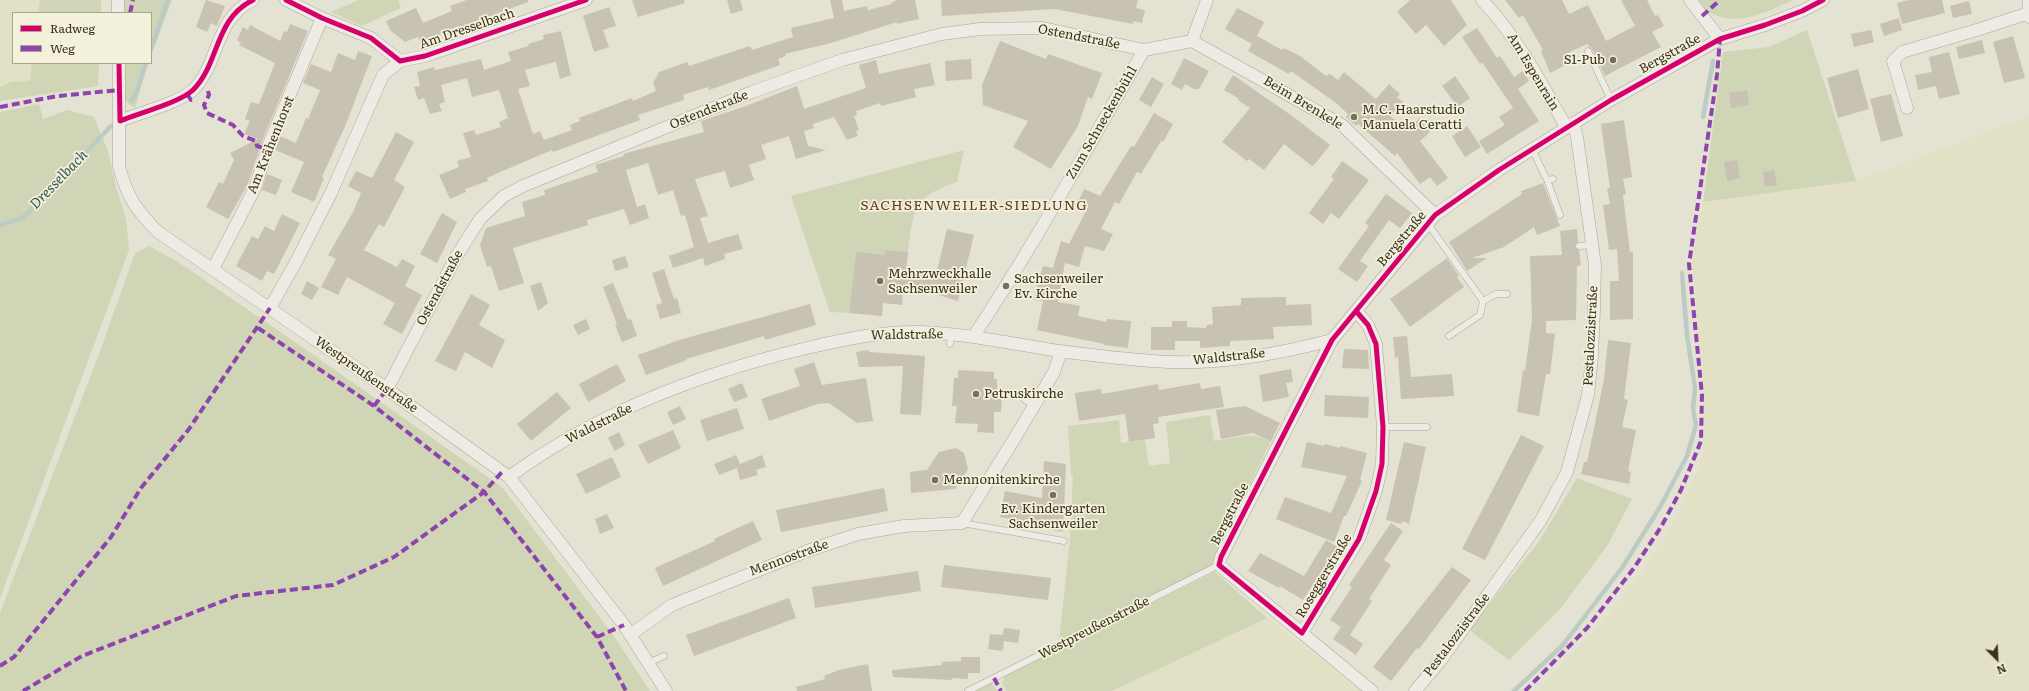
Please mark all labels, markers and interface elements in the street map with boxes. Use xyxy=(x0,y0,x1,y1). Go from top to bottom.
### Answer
street label: Am Dresselbach xyxy=(417,5,517,53)
legend xyxy=(12,12,152,64)
text: Radweg xyxy=(50,19,95,37)
street label: Ostendstraße xyxy=(1037,21,1121,53)
street label: Am Espenrain xyxy=(1504,30,1562,114)
street label: Bergstraße xyxy=(1637,31,1703,77)
text: Weg xyxy=(50,39,75,57)
place label: S1-Pub xyxy=(1564,52,1605,68)
marker: S1-Pub xyxy=(1608,55,1618,65)
street label: Zum Schneckenbühl xyxy=(1063,64,1141,182)
street label: Beim Brenkele xyxy=(1260,73,1346,133)
street label: Ostendstraße xyxy=(667,87,751,133)
street label: Am Krähenhorst xyxy=(244,94,298,196)
place label: M.C. Haarstudio Manuela Ceratti xyxy=(1362,102,1465,133)
marker: M.C. Haarstudio Manuela Ceratti xyxy=(1349,112,1359,122)
water label: Dresselbach xyxy=(27,147,91,213)
district label: SACHSENWEILER-SIEDLUNG xyxy=(860,198,1088,214)
street label: Bergstraße xyxy=(1374,208,1430,270)
street label: Ostendstraße xyxy=(414,248,466,328)
place label: Mehrzweckhalle Sachsenweiler xyxy=(888,266,991,297)
place label: Sachsenweiler Ev. Kirche xyxy=(1014,271,1103,302)
marker: Mehrzweckhalle Sachsenweiler xyxy=(875,276,885,286)
marker: Sachsenweiler Ev. Kirche xyxy=(1001,281,1011,291)
street label: Pestalozzistraße xyxy=(1581,285,1601,387)
street label: Waldstraße xyxy=(871,327,943,343)
street label: Westpreußenstraße xyxy=(311,333,421,417)
street label: Waldstraße xyxy=(1192,345,1266,369)
place label: Petruskirche xyxy=(984,386,1064,402)
marker: Petruskirche xyxy=(971,389,981,399)
street label: Waldstraße xyxy=(563,401,635,447)
place label: Mennonitenkirche xyxy=(943,472,1060,488)
marker: Mennonitenkirche xyxy=(930,475,940,485)
street label: Bergstraße xyxy=(1208,480,1252,548)
marker: Ev. Kindergarten Sachsenweiler xyxy=(1048,490,1058,500)
place label: Ev. Kindergarten Sachsenweiler xyxy=(1000,501,1106,532)
street label: Roseggerstraße xyxy=(1293,531,1355,621)
street label: Mennostraße xyxy=(747,536,831,580)
street label: Pestalozzistraße xyxy=(1421,590,1493,680)
street label: Westpreußenstraße xyxy=(1036,593,1152,663)
north arrow xyxy=(1977,639,2017,679)
text: N xyxy=(1994,661,2009,679)

